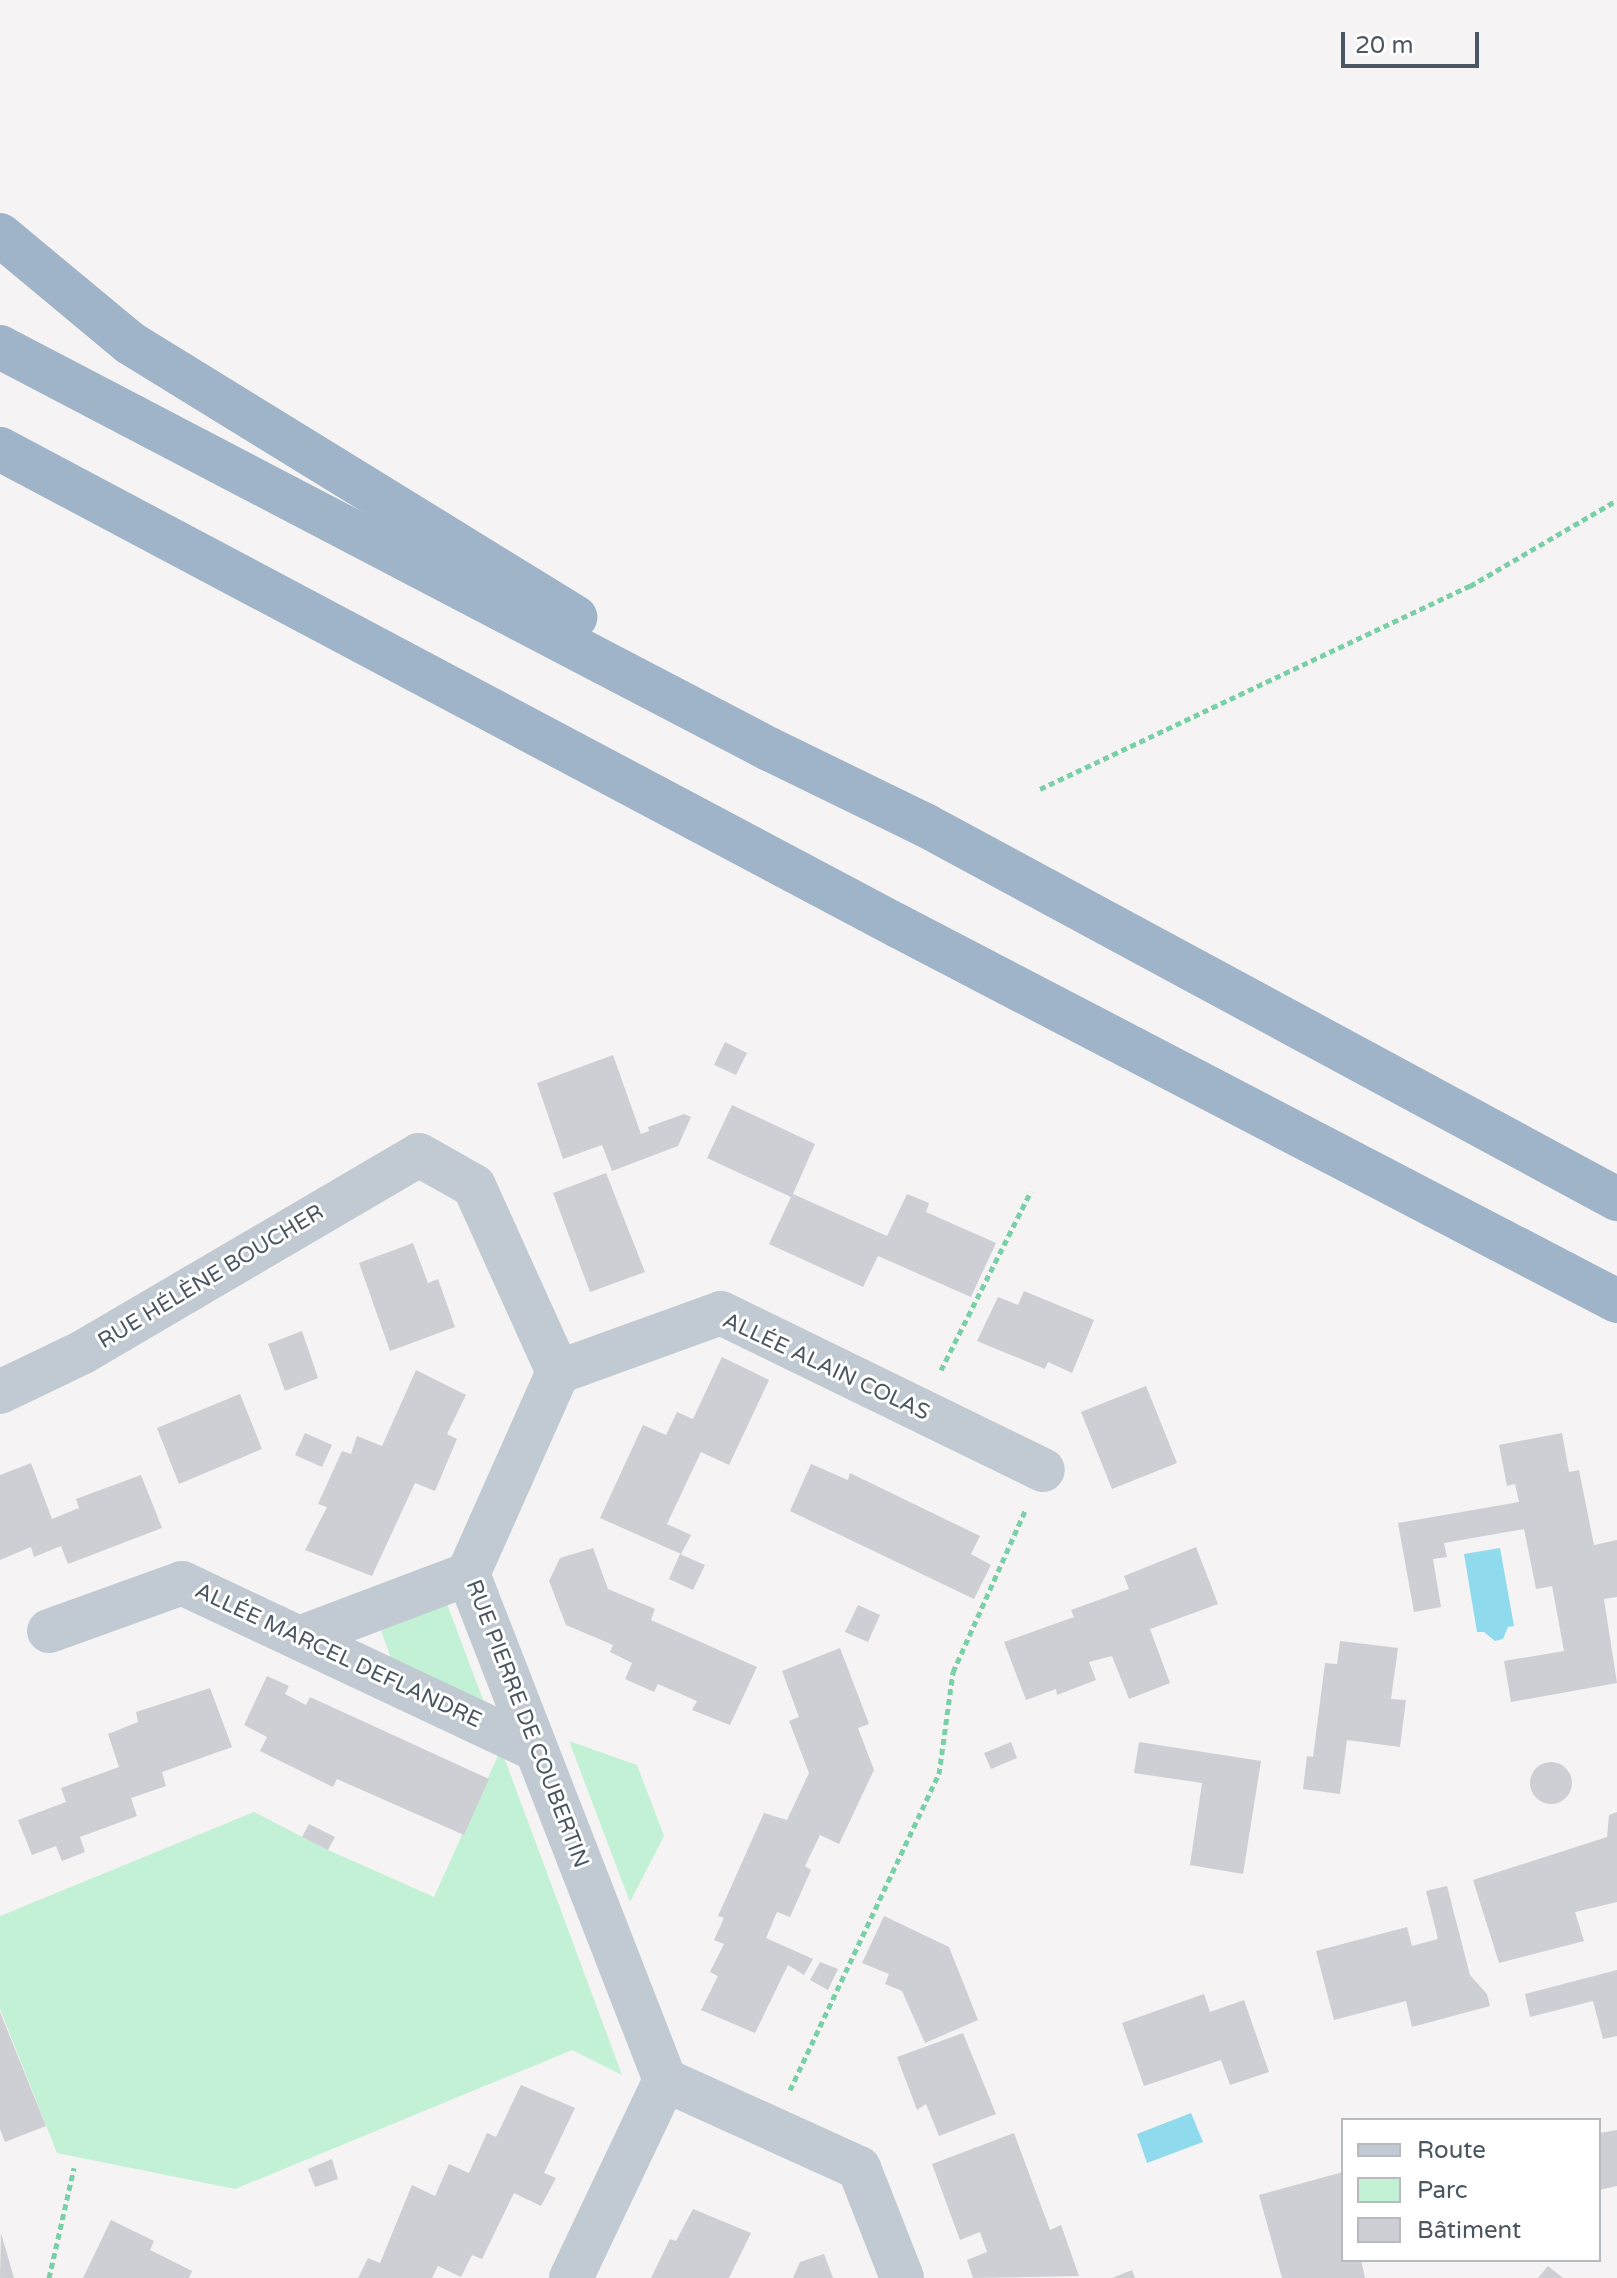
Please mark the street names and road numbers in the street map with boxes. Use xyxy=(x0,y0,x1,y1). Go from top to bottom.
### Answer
street label: RUE HÉLÈNE BOUCHER xyxy=(94,1199,328,1355)
street label: ALLÉE ALAIN COLAS xyxy=(718,1307,934,1427)
street label: RUE PIERRE DE COUBERTIN xyxy=(460,1576,594,1872)
street label: ALLÉE MARCEL DEFLANDRE xyxy=(191,1578,485,1734)

